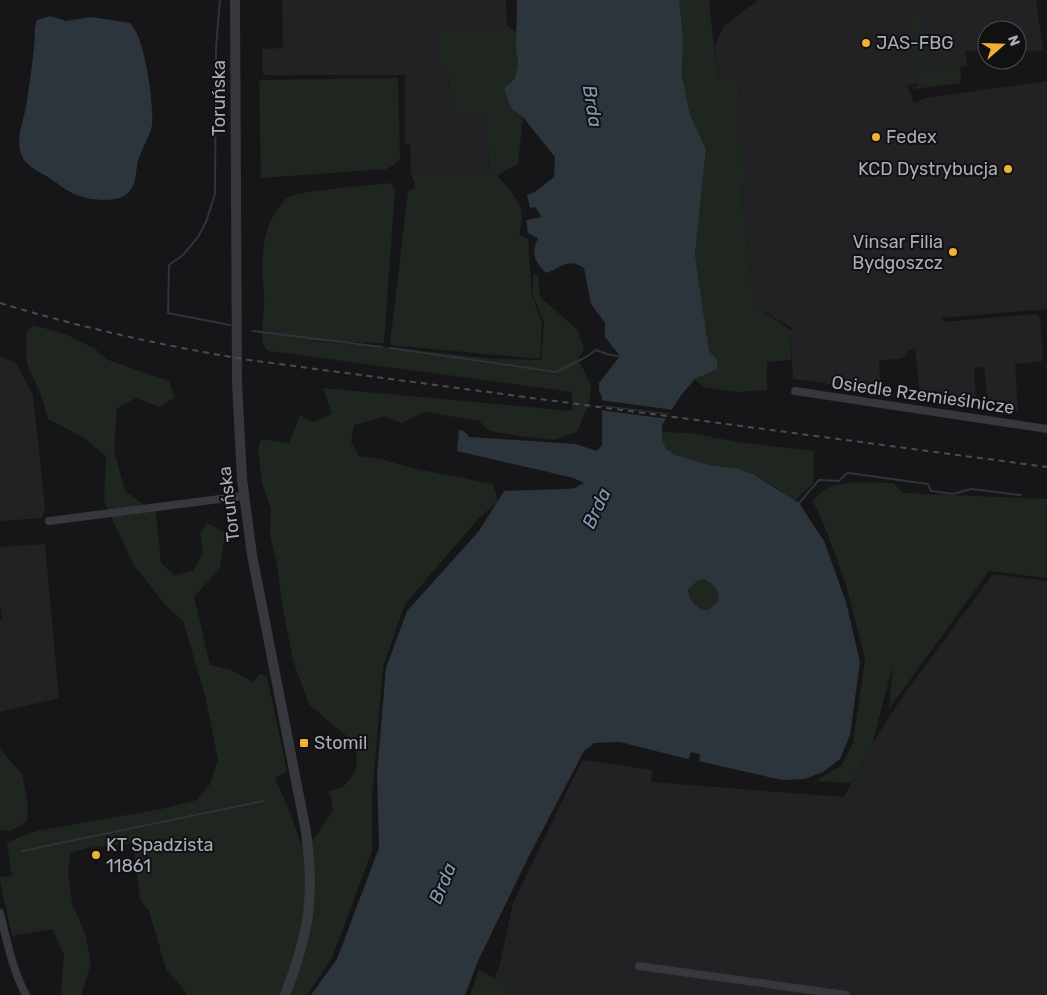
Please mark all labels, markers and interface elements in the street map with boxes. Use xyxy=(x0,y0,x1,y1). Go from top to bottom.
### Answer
north arrow xyxy=(977,20,1027,70)
place label: JAS-FBG xyxy=(876,32,954,54)
text: N xyxy=(1004,33,1023,48)
marker: JAS-FBG xyxy=(860,37,872,49)
street label: Toruńska xyxy=(208,60,230,136)
water label: Brda xyxy=(578,83,607,129)
place label: Fedex xyxy=(886,126,937,148)
marker: Fedex xyxy=(870,131,882,143)
place label: KCD Dystrybucja xyxy=(858,158,998,180)
marker: KCD Dystrybucja xyxy=(1002,163,1014,175)
place label: Vinsar Filia Bydgoszcz xyxy=(852,231,943,274)
marker: Vinsar Filia Bydgoszcz xyxy=(947,246,959,258)
street label: Osiedle Rzemieślnicze xyxy=(830,371,1016,419)
street label: Toruńska xyxy=(213,465,245,543)
water label: Brda xyxy=(577,484,616,532)
place label: Stomil xyxy=(314,732,367,754)
marker: Stomil xyxy=(298,737,310,749)
place label: KT Spadzista 11861 xyxy=(106,834,213,877)
marker: KT Spadzista 11861 xyxy=(90,849,102,861)
water label: Brda xyxy=(424,859,461,907)

